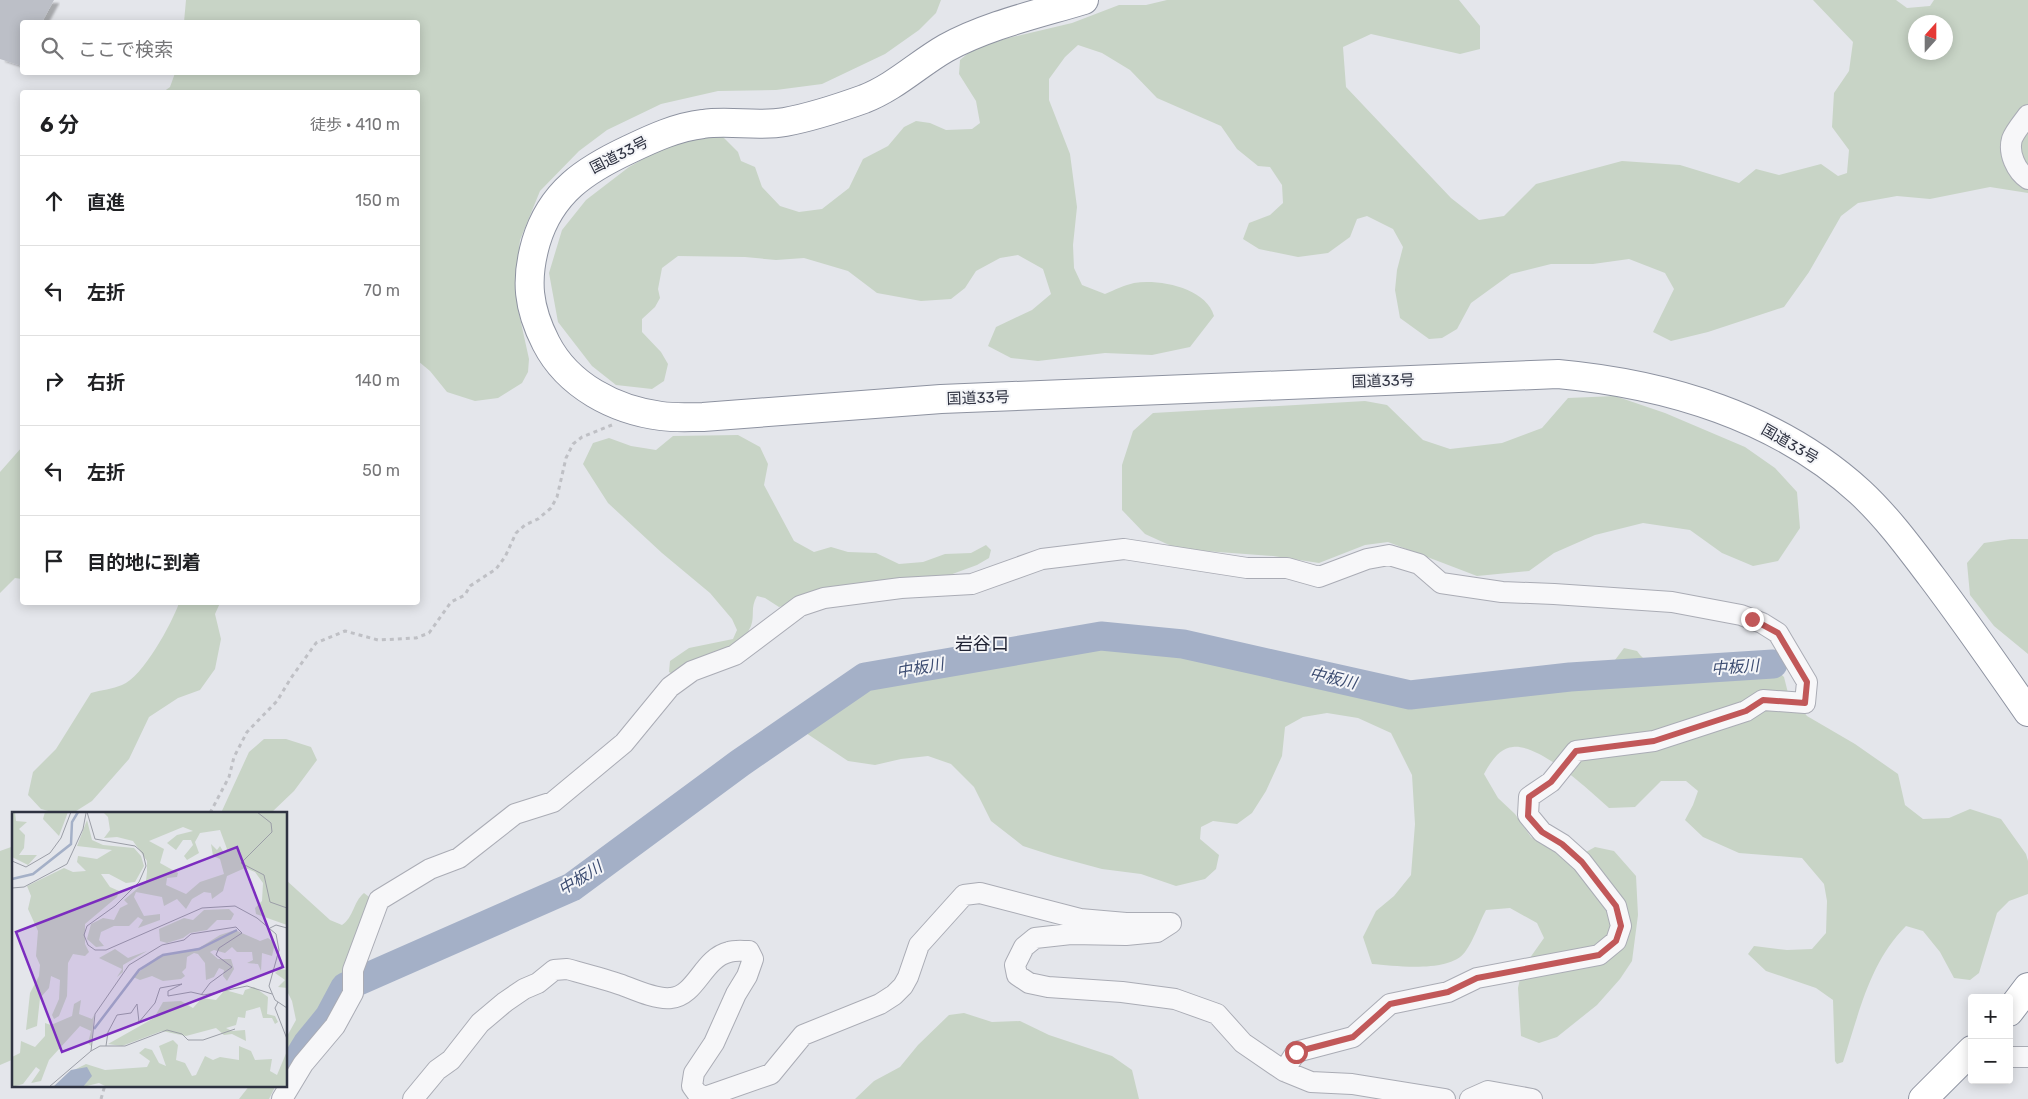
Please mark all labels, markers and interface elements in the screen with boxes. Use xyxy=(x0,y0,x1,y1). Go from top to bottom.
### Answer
north arrow xyxy=(1908,15,1953,60)
search box xyxy=(20,20,420,75)
icon: search xyxy=(38,34,66,62)
text: ここで検索 xyxy=(78,38,173,61)
text: 6 分 xyxy=(40,112,79,137)
text: 徒歩 · 410 m xyxy=(310,115,400,134)
street label: 国道33号 xyxy=(587,133,651,177)
icon: ahead xyxy=(40,187,68,215)
text: 直進 xyxy=(87,191,125,214)
text: 150 m xyxy=(355,191,400,210)
icon: left xyxy=(40,277,68,305)
text: 左折 xyxy=(87,281,125,304)
text: 70 m xyxy=(363,281,400,300)
icon: right xyxy=(40,367,68,395)
text: 右折 xyxy=(87,371,125,394)
text: 140 m xyxy=(355,371,400,390)
street label: 国道33号 xyxy=(1351,371,1415,391)
street label: 国道33号 xyxy=(946,388,1010,408)
street label: 国道33号 xyxy=(1758,420,1822,468)
icon: left xyxy=(40,457,68,485)
text: 左折 xyxy=(87,461,125,484)
text: 50 m xyxy=(362,461,400,480)
icon: arrive xyxy=(40,547,68,575)
text: 目的地に到着 xyxy=(87,551,201,574)
route end xyxy=(1741,608,1764,631)
district label: 岩谷口 xyxy=(955,633,1009,655)
water label: 中板川 xyxy=(895,654,947,682)
water label: 中板川 xyxy=(1710,656,1762,678)
water label: 中板川 xyxy=(1307,663,1360,693)
inset map xyxy=(12,812,288,1086)
water label: 中板川 xyxy=(555,856,607,899)
map controls xyxy=(1968,994,2013,1084)
button: + xyxy=(1968,994,2013,1039)
button: − xyxy=(1968,1039,2013,1084)
route start xyxy=(1285,1041,1308,1064)

